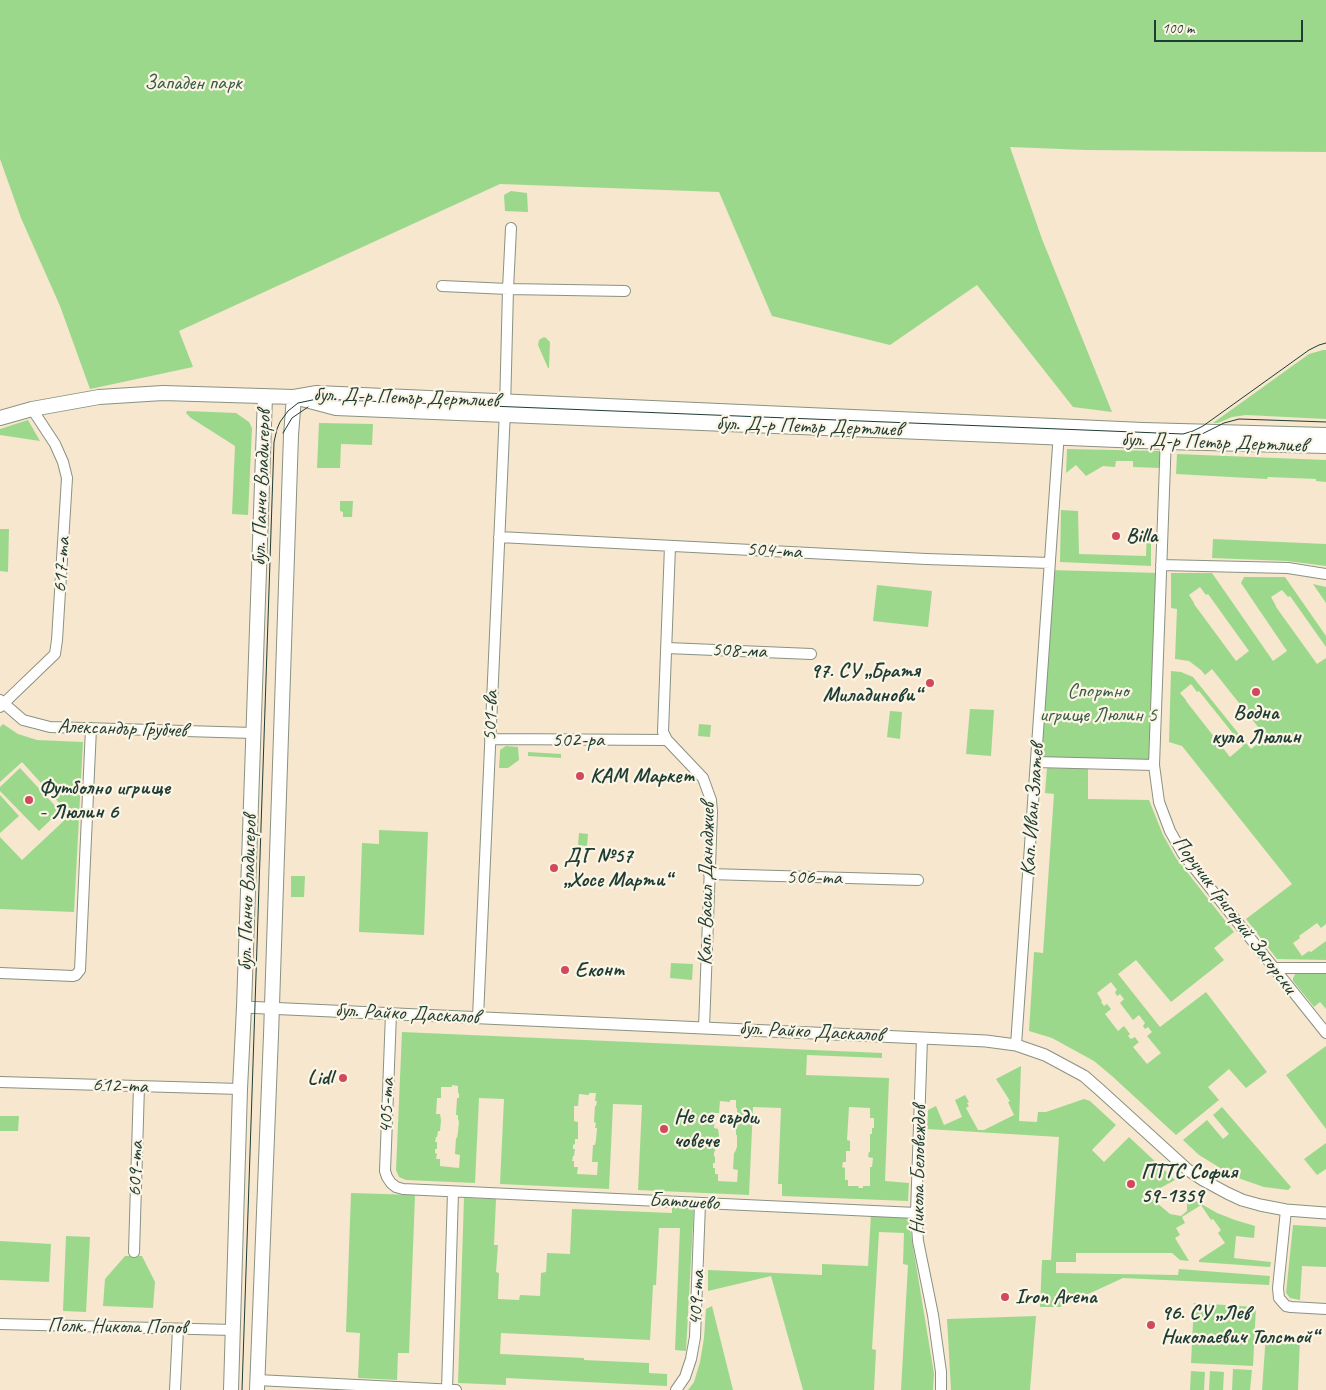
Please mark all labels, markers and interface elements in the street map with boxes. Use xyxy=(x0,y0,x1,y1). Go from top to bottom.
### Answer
scale bar xyxy=(1156,10,1305,42)
text: 100 m xyxy=(1162,19,1194,38)
park label: Западен парк xyxy=(144,70,242,96)
street label: бул. Д-р Петър Дертлиев xyxy=(313,382,499,414)
street label: бул. Панчо Владигеров xyxy=(247,409,277,567)
street label: бул. Д-р Петър Дертлиев xyxy=(716,411,902,443)
street label: бул. Д-р Петър Дертлиев xyxy=(1121,427,1307,459)
place label: Billa xyxy=(1126,523,1157,549)
marker: Billa xyxy=(1110,530,1122,542)
street label: 617-та xyxy=(47,536,77,594)
street label: 504-та xyxy=(746,537,802,565)
street label: 508-ма xyxy=(711,637,767,665)
place label: 97. СУ „Братя Миладинови“ xyxy=(810,658,920,708)
marker: 97. СУ „Братя Миладинови“ xyxy=(924,677,936,689)
park label: Спортно игрище Люлин 5 xyxy=(1039,678,1157,728)
marker: Водна кула Люлин xyxy=(1250,686,1262,698)
street label: 501-ва xyxy=(478,690,504,742)
place label: Водна кула Люлин xyxy=(1211,700,1301,750)
street label: Александър Грубчев xyxy=(57,714,187,744)
street label: 502-ра xyxy=(552,727,604,753)
street label: Кап. Иван Златев xyxy=(1016,743,1050,877)
place label: КАМ Маркет xyxy=(590,763,694,789)
marker: КАМ Маркет xyxy=(574,770,586,782)
place label: Футболно игрище - Люлин 6 xyxy=(39,775,170,825)
marker: Футболно игрище - Люлин 6 xyxy=(23,794,35,806)
street label: Кап. Васил Данаджиев xyxy=(693,802,721,966)
street label: бул. Панчо Владигеров xyxy=(233,814,263,972)
street label: Поручик Григорий Загорски xyxy=(1166,831,1302,999)
place label: ДГ №57 „Хосе Марти“ xyxy=(564,843,670,893)
marker: ДГ №57 „Хосе Марти“ xyxy=(548,862,560,874)
street label: 506-та xyxy=(786,865,842,891)
place label: Еконт xyxy=(575,957,624,983)
marker: Еконт xyxy=(559,964,571,976)
street label: бул. Райко Даскалов xyxy=(334,998,480,1030)
street label: бул. Райко Даскалов xyxy=(738,1016,884,1048)
place label: Lidl xyxy=(308,1065,333,1091)
street label: 612-та xyxy=(92,1072,148,1100)
marker: Lidl xyxy=(337,1072,349,1084)
street label: 405-та xyxy=(373,1078,401,1134)
place label: Не се сърди, човече xyxy=(674,1104,760,1154)
street label: Никола Беловеждов xyxy=(905,1105,933,1235)
marker: Не се сърди, човече xyxy=(658,1123,670,1135)
street label: 609-та xyxy=(122,1141,150,1197)
place label: ПТТС София 59-1359 xyxy=(1141,1159,1237,1209)
marker: ПТТС София 59-1359 xyxy=(1125,1178,1137,1190)
street label: Батошево xyxy=(648,1188,720,1216)
street label: 409-та xyxy=(683,1270,711,1326)
place label: Iron Arena xyxy=(1015,1284,1097,1310)
marker: Iron Arena xyxy=(999,1291,1011,1303)
place label: 96. СУ „Лев Николаевич Толстой“ xyxy=(1161,1300,1317,1350)
street label: Полк. Никола Попов xyxy=(47,1313,187,1341)
marker: 96. СУ „Лев Николаевич Толстой“ xyxy=(1145,1319,1157,1331)

